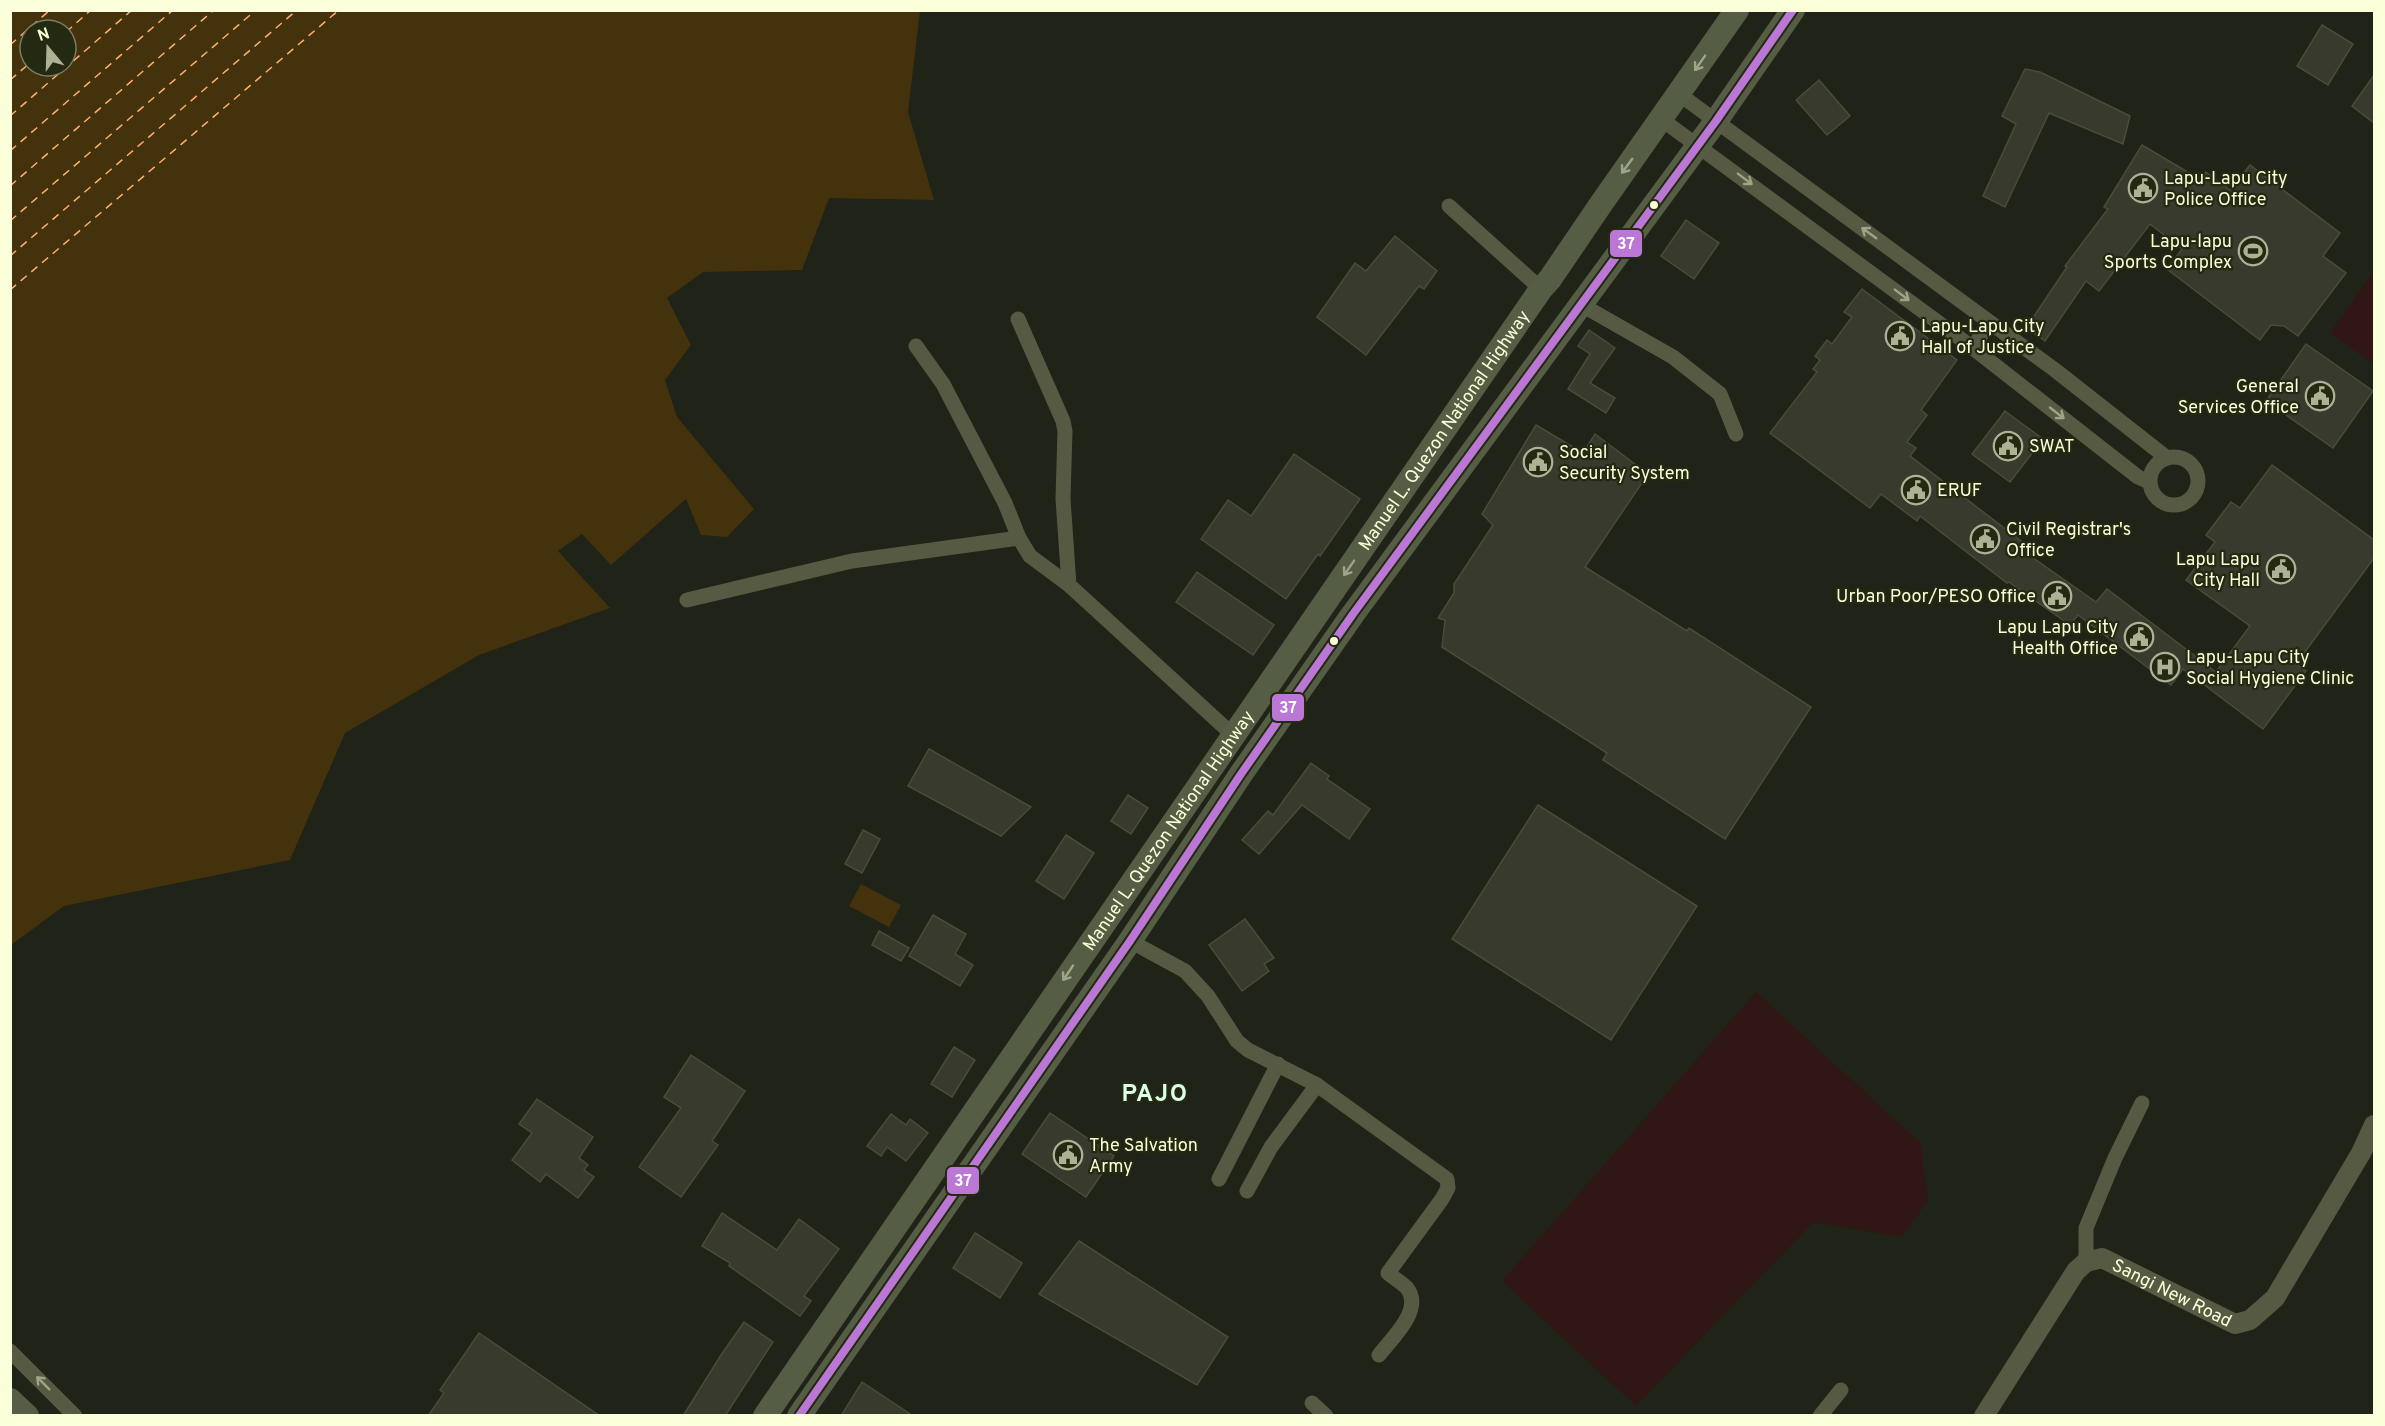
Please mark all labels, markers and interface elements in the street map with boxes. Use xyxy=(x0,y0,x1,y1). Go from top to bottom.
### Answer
north arrow xyxy=(18,18,78,78)
text: N xyxy=(35,24,52,47)
one-way arrow xyxy=(1694,54,1706,70)
one-way arrow xyxy=(1621,158,1633,174)
place label: Lapu-Lapu City Police Office xyxy=(2164,168,2288,212)
public building icon: Lapu-Lapu City Police Office xyxy=(2127,172,2159,204)
one-way arrow xyxy=(1737,173,1753,185)
unlabelled marker xyxy=(1648,199,1660,211)
one-way arrow xyxy=(1862,227,1878,239)
line badge: 37 xyxy=(1609,229,1643,258)
place label: Lapu-lapu Sports Complex xyxy=(2104,231,2232,275)
text: 37 xyxy=(1617,235,1635,255)
sports icon: Lapu-lapu Sports Complex xyxy=(2237,235,2269,267)
one-way arrow xyxy=(1893,289,1909,301)
street label: Manuel L. Quezon National Highway xyxy=(1354,306,1536,556)
place label: Lapu-Lapu City Hall of Justice xyxy=(1921,316,2045,360)
public building icon: Lapu-Lapu City Hall of Justice xyxy=(1884,320,1916,352)
place label: General Services Office xyxy=(2178,376,2299,420)
public building icon: General Services Office xyxy=(2304,380,2336,412)
one-way arrow xyxy=(2049,407,2065,420)
public building icon: SWAT xyxy=(1992,430,2024,462)
place label: SWAT xyxy=(2029,436,2074,459)
place label: Social Security System xyxy=(1559,442,1690,486)
public building icon: Social Security System xyxy=(1522,446,1554,478)
public building icon: ERUF xyxy=(1900,474,1932,506)
place label: ERUF xyxy=(1937,480,1982,503)
place label: Civil Registrar's Office xyxy=(2006,519,2131,563)
public building icon: Civil Registrar's Office xyxy=(1969,523,2001,555)
place label: Lapu Lapu City Hall xyxy=(2176,549,2260,593)
public building icon: Lapu Lapu City Hall xyxy=(2265,553,2297,585)
one-way arrow xyxy=(1343,559,1355,575)
public building icon: Urban Poor/PESO Office xyxy=(2041,580,2073,612)
place label: Urban Poor/PESO Office xyxy=(1836,586,2036,609)
place label: Lapu Lapu City Health Office xyxy=(1997,617,2118,661)
public building icon: Lapu Lapu City Health Office xyxy=(2123,621,2155,653)
unlabelled marker xyxy=(1328,635,1340,647)
place label: Lapu-Lapu City Social Hygiene Clinic xyxy=(2186,647,2354,691)
hospital icon: Lapu-Lapu City Social Hygiene Clinic xyxy=(2149,651,2181,683)
line badge: 37 xyxy=(1271,693,1305,722)
text: 37 xyxy=(1279,699,1297,719)
street label: Manuel L. Quezon National Highway xyxy=(1079,707,1260,956)
one-way arrow xyxy=(1062,965,1074,981)
district label: PAJO xyxy=(1122,1080,1188,1110)
place label: The Salvation Army xyxy=(1089,1135,1198,1179)
public building icon: The Salvation Army xyxy=(1052,1139,1084,1171)
line badge: 37 xyxy=(946,1166,980,1195)
text: 37 xyxy=(954,1172,972,1192)
street label: Sangi New Road xyxy=(2108,1255,2235,1334)
one-way arrow xyxy=(35,1376,50,1391)

